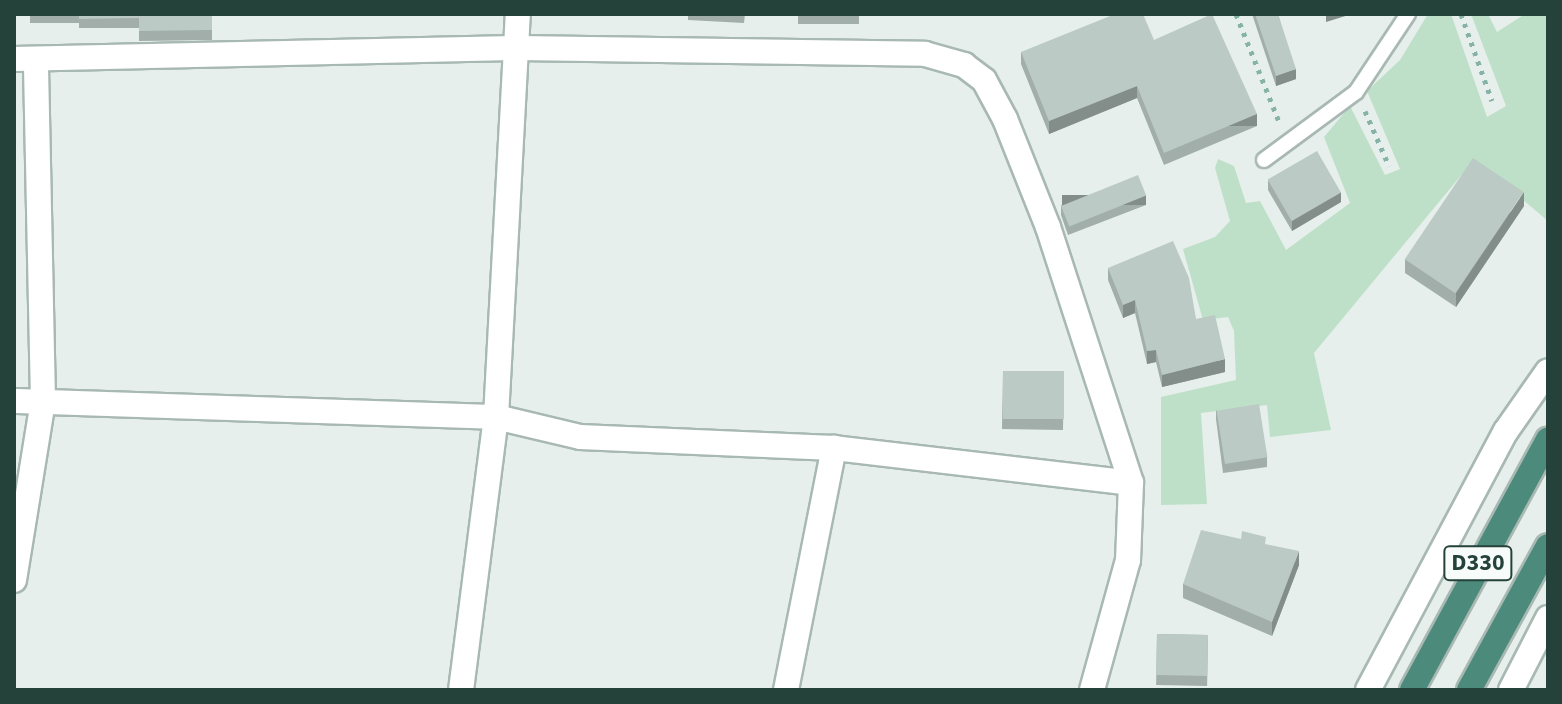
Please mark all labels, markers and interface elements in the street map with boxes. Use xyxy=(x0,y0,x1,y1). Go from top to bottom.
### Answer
road number: D330 xyxy=(1442,543,1514,583)

